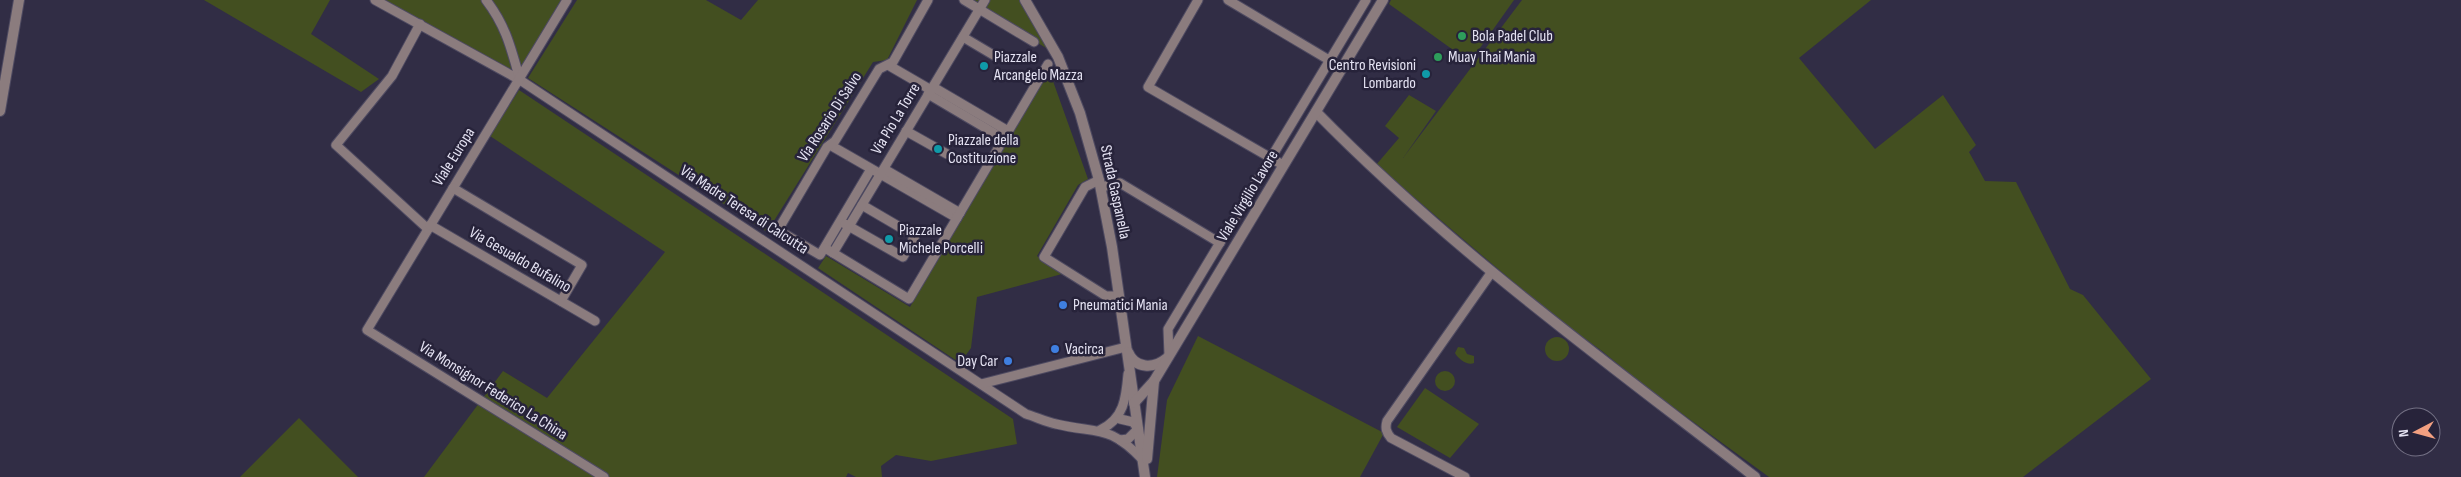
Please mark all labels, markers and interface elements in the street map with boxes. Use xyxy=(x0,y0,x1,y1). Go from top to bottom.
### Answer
place label: Bola Padel Club xyxy=(1472,27,1553,46)
marker: Bola Padel Club xyxy=(1456,30,1468,42)
place label: Piazzale Arcangelo Mazza xyxy=(993,48,1083,85)
place label: Muay Thai Mania xyxy=(1448,48,1536,67)
marker: Muay Thai Mania xyxy=(1432,51,1444,63)
place label: Centro Revisioni Lombardo xyxy=(1329,56,1416,93)
marker: Piazzale Arcangelo Mazza xyxy=(978,60,990,72)
street label: Via Rosario Di Salvo xyxy=(794,68,866,166)
marker: Centro Revisioni Lombardo xyxy=(1420,68,1432,80)
street label: Via Pio La Torre xyxy=(867,80,925,158)
street label: Viale Europa xyxy=(429,124,479,190)
place label: Piazzale della Costituzione xyxy=(948,131,1019,168)
marker: Piazzale della Costituzione xyxy=(932,143,944,155)
street label: Strada Gaspanella xyxy=(1096,143,1134,241)
street label: Viale Virgilio Lavore xyxy=(1213,147,1283,245)
street label: Via Madre Teresa di Calcutta xyxy=(676,161,812,259)
place label: Piazzale Michele Porcelli xyxy=(899,221,983,258)
street label: Via Gesualdo Bufalino xyxy=(465,223,575,297)
marker: Piazzale Michele Porcelli xyxy=(883,233,895,245)
place label: Pneumatici Mania xyxy=(1073,296,1168,315)
marker: Pneumatici Mania xyxy=(1057,299,1069,311)
street label: Via Monsignor Federico La China xyxy=(415,338,571,444)
place label: Vacirca xyxy=(1065,340,1104,359)
marker: Vacirca xyxy=(1049,343,1061,355)
place label: Day Car xyxy=(957,352,998,371)
marker: Day Car xyxy=(1002,355,1014,367)
north arrow xyxy=(2391,407,2441,457)
text: N xyxy=(2395,429,2412,438)

